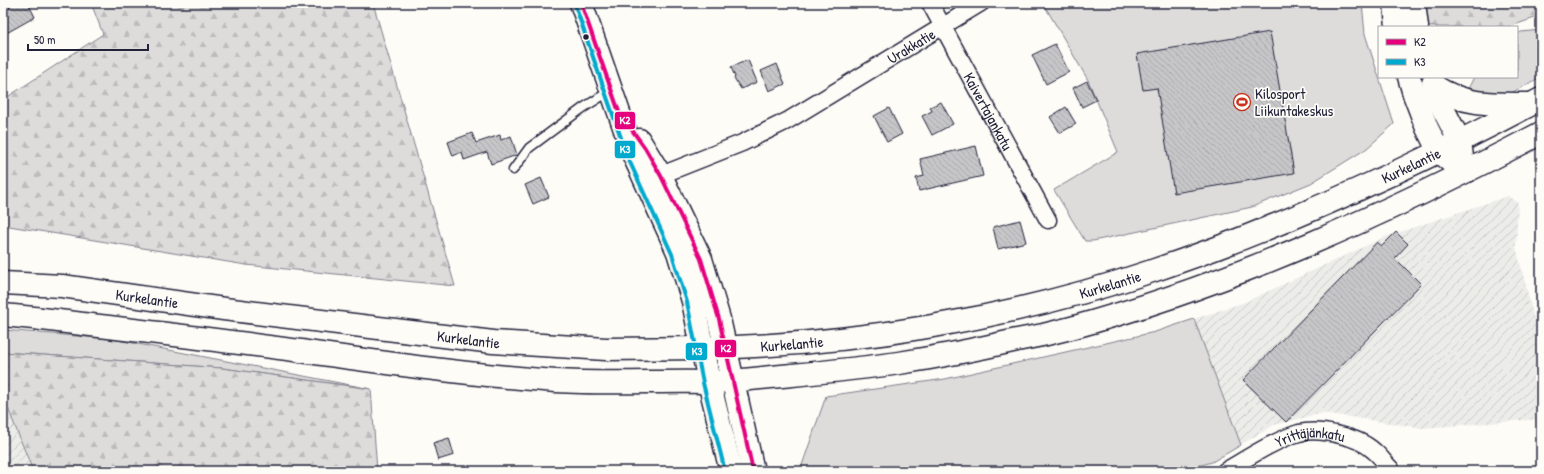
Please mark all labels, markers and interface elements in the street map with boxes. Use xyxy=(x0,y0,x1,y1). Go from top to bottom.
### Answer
street label: Urakkatie xyxy=(883,23,939,68)
scale bar xyxy=(28,26,148,52)
legend xyxy=(1378,26,1518,78)
text: 50 m xyxy=(34,31,55,48)
unlabelled marker xyxy=(581,32,591,42)
text: K2 xyxy=(1414,33,1426,50)
text: K3 xyxy=(1414,53,1426,70)
street label: Kaivertajankatu xyxy=(959,68,1018,154)
place label: Kilosport Liikuntakeskus xyxy=(1255,83,1334,121)
sports icon: Kilosport Liikuntakeskus xyxy=(1232,92,1252,112)
line badge: K2 xyxy=(614,111,636,130)
text: K2 xyxy=(620,113,631,127)
line badge: K3 xyxy=(614,140,636,159)
text: K3 xyxy=(620,142,630,156)
street label: Kurkelantie xyxy=(1378,142,1444,188)
street label: Kurkelantie xyxy=(1077,265,1143,303)
street label: Kurkelantie xyxy=(114,283,180,313)
street label: Kurkelantie xyxy=(436,325,500,353)
street label: Kurkelantie xyxy=(760,330,824,356)
line badge: K2 xyxy=(714,339,737,358)
text: K2 xyxy=(721,341,732,355)
line badge: K3 xyxy=(685,342,708,361)
text: K3 xyxy=(692,344,702,358)
street label: Yrittäjänkatu xyxy=(1271,421,1348,452)

